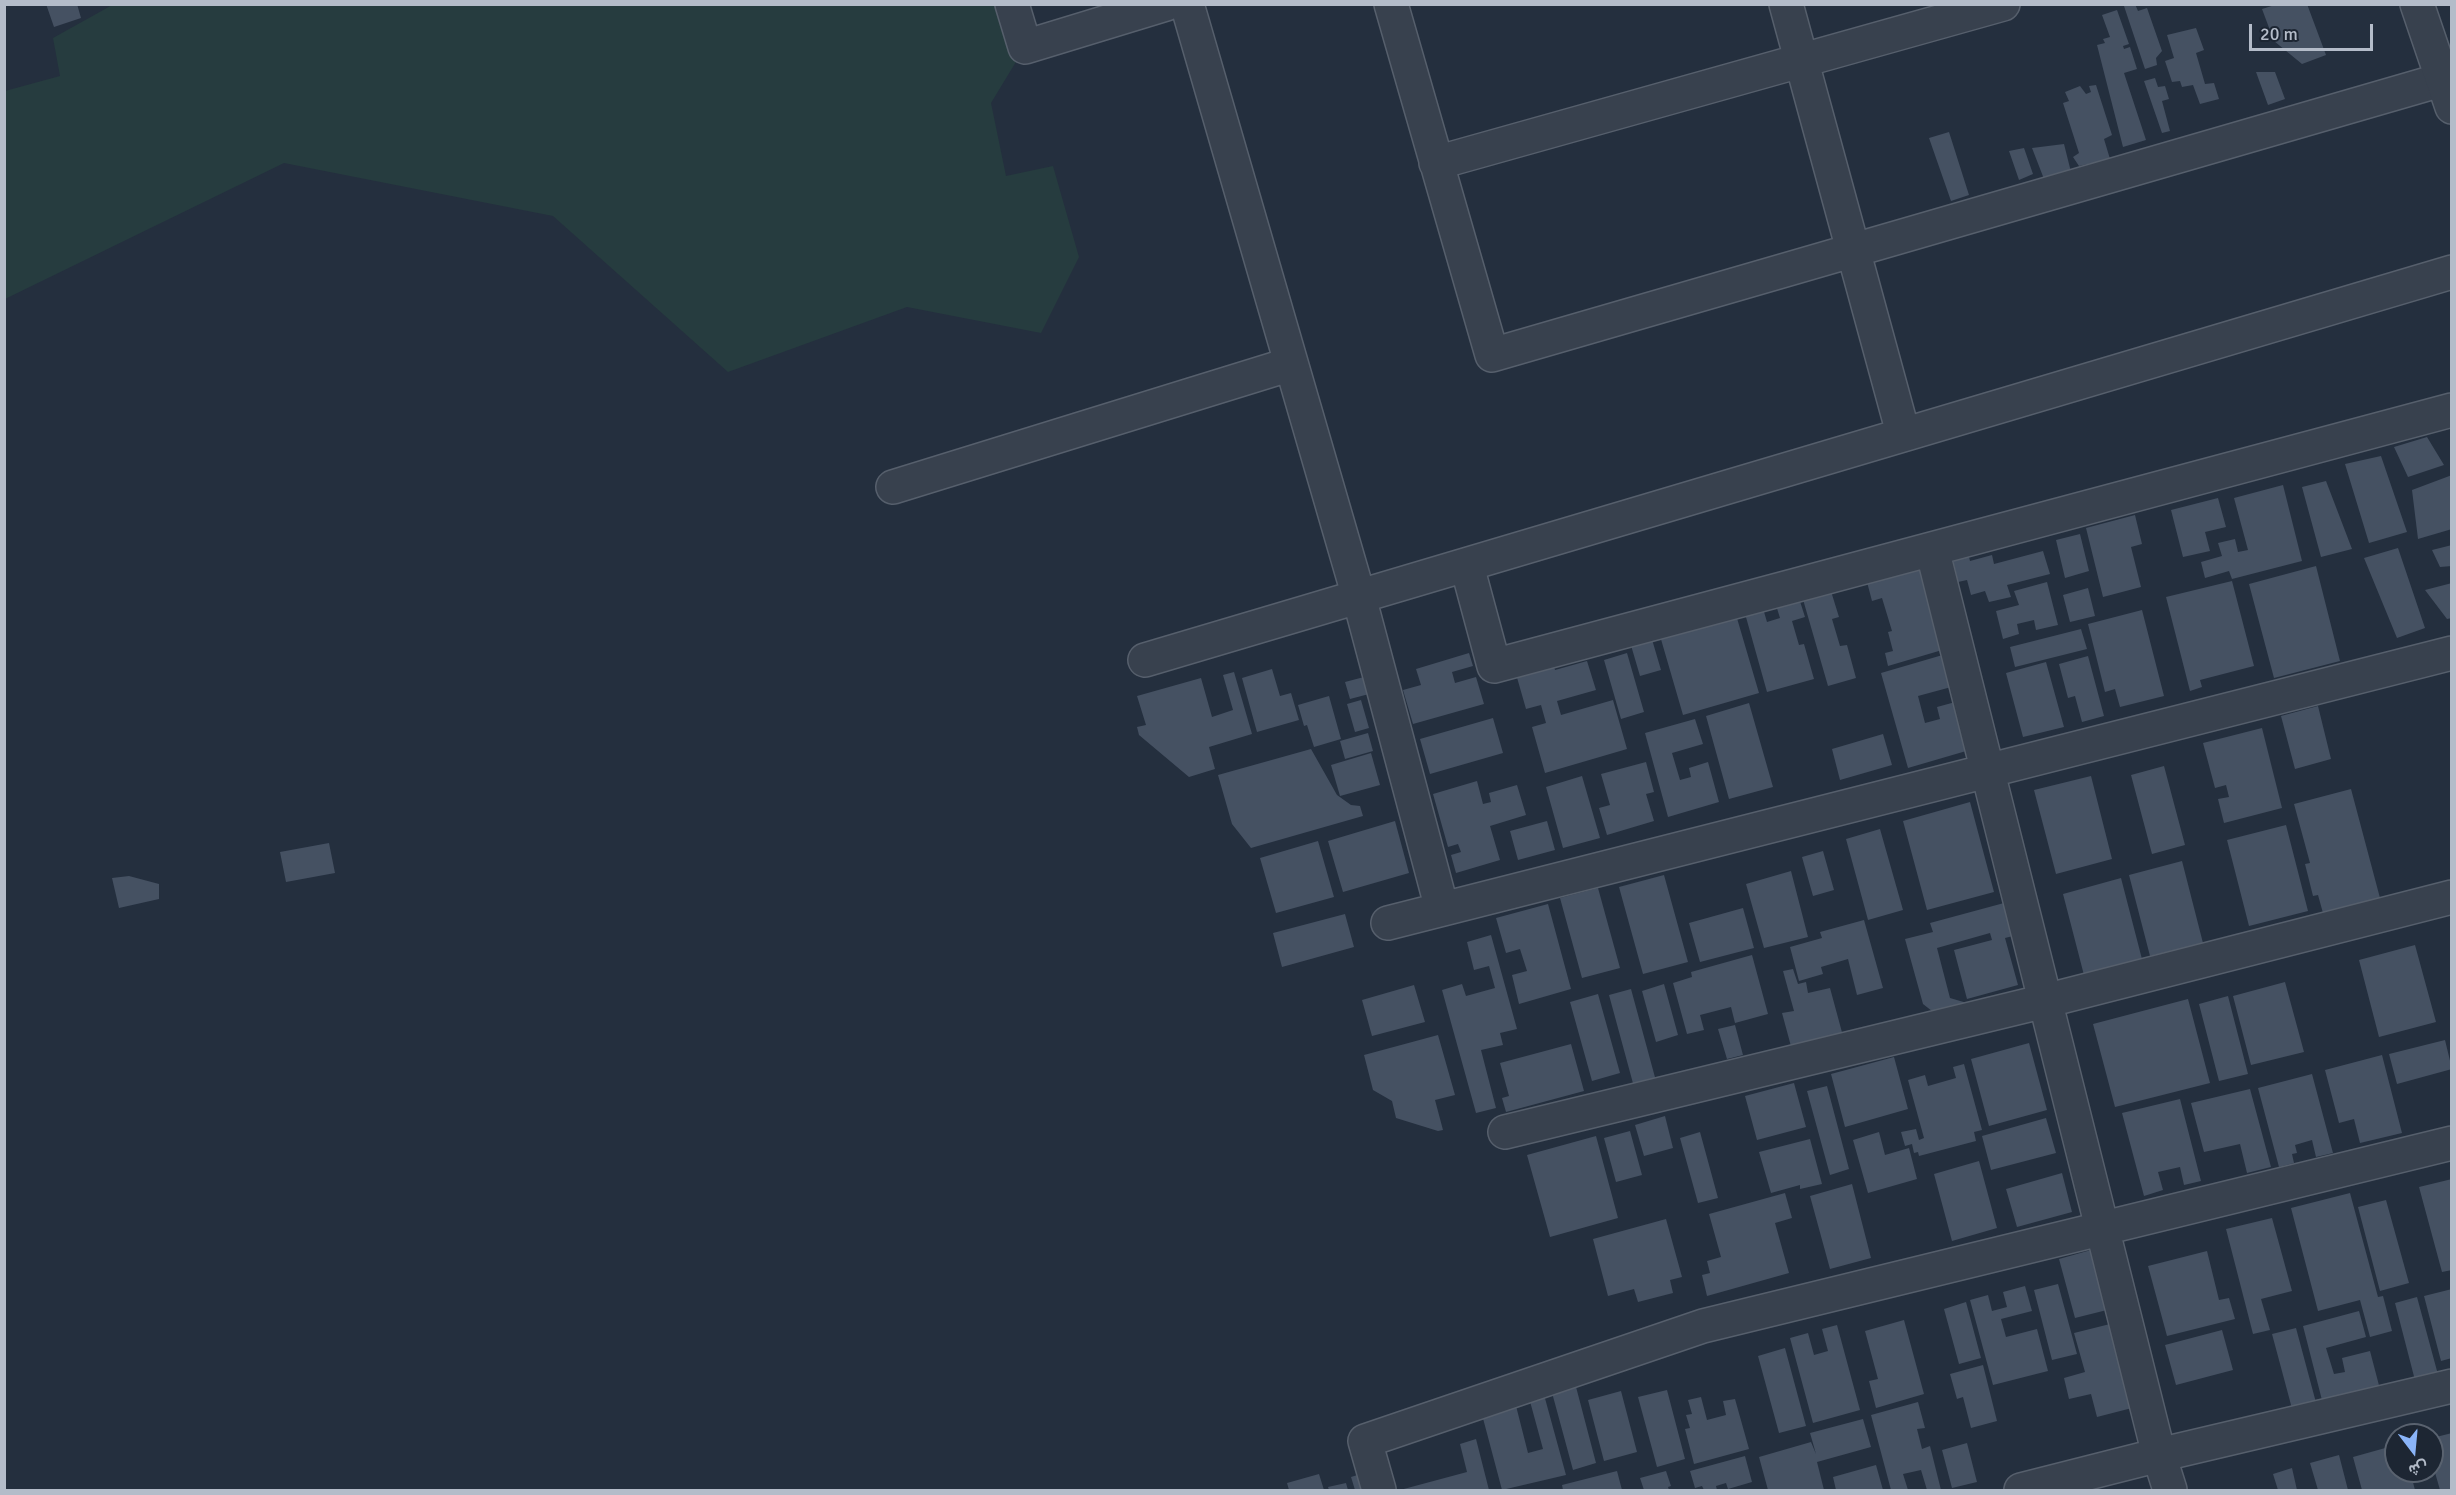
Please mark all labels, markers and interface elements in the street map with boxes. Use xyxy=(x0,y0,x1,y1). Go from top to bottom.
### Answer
scale bar xyxy=(2252,12,2376,50)
text: 20 m xyxy=(2260,23,2298,45)
north arrow xyxy=(2384,1423,2444,1483)
text: ش xyxy=(2406,1456,2430,1481)

